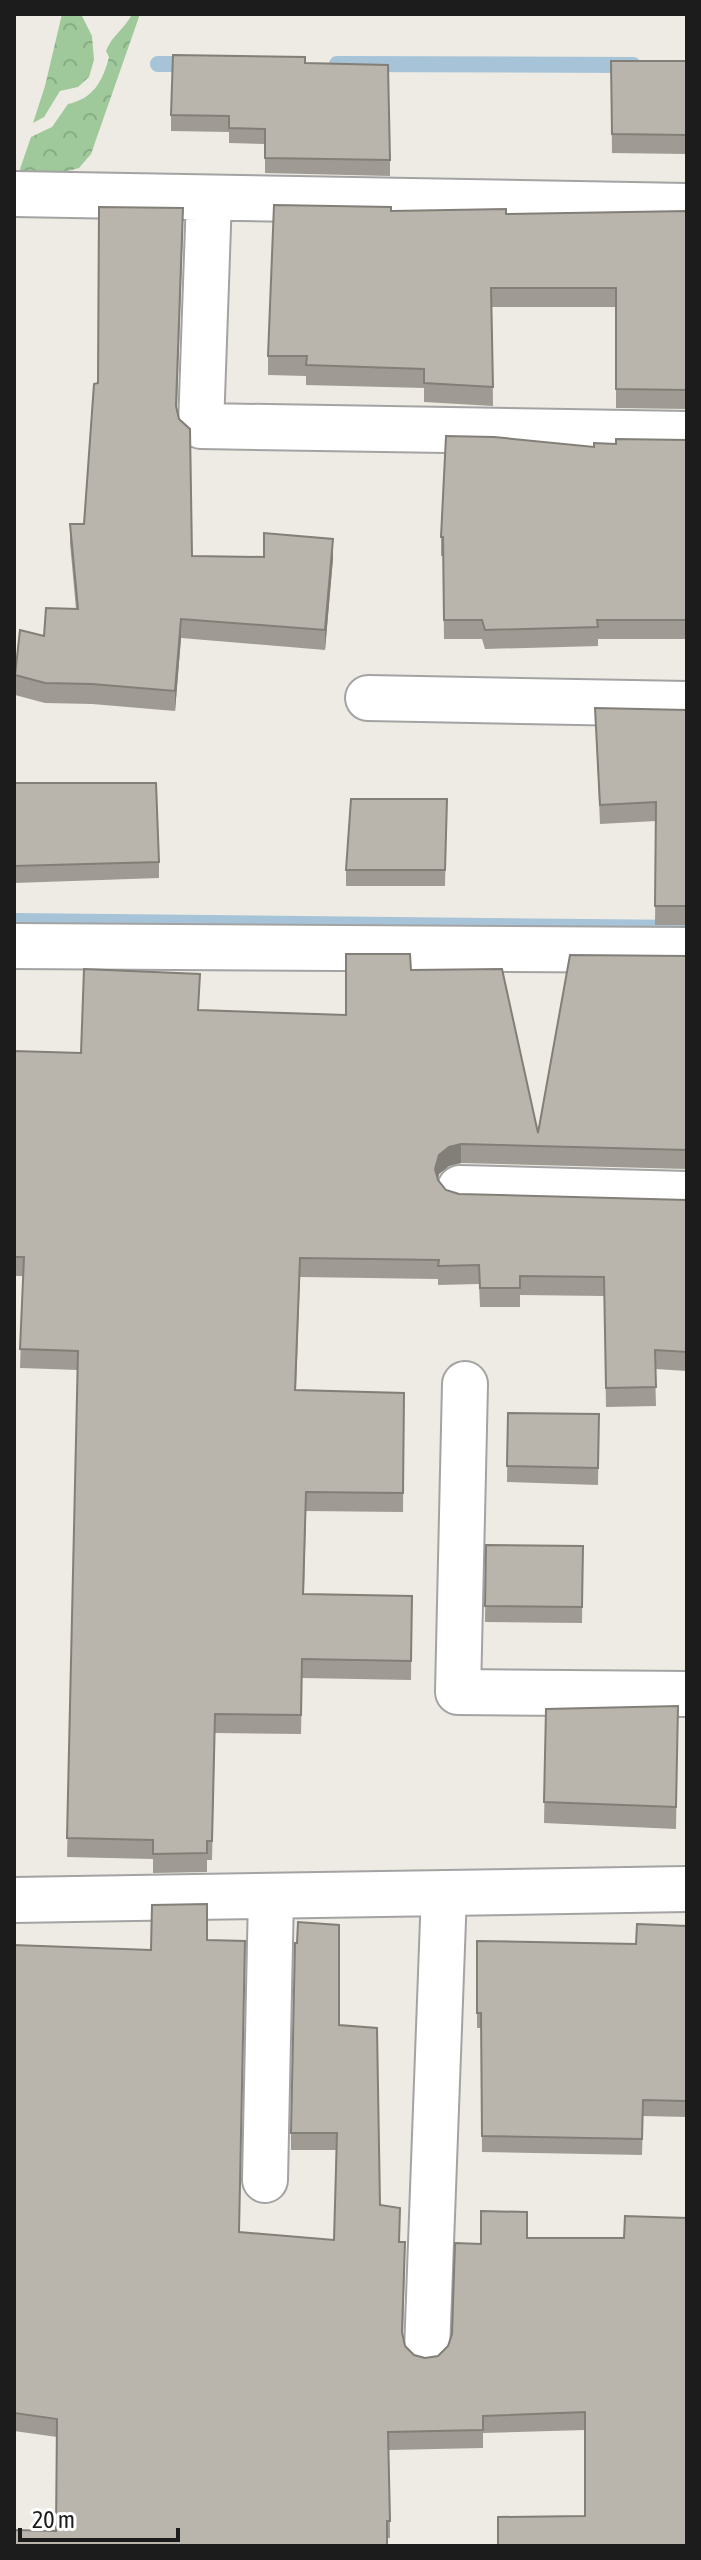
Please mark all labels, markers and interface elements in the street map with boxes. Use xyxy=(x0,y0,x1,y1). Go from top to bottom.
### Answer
scale bar xyxy=(20,2492,178,2542)
text: 20 m xyxy=(32,2506,75,2533)

